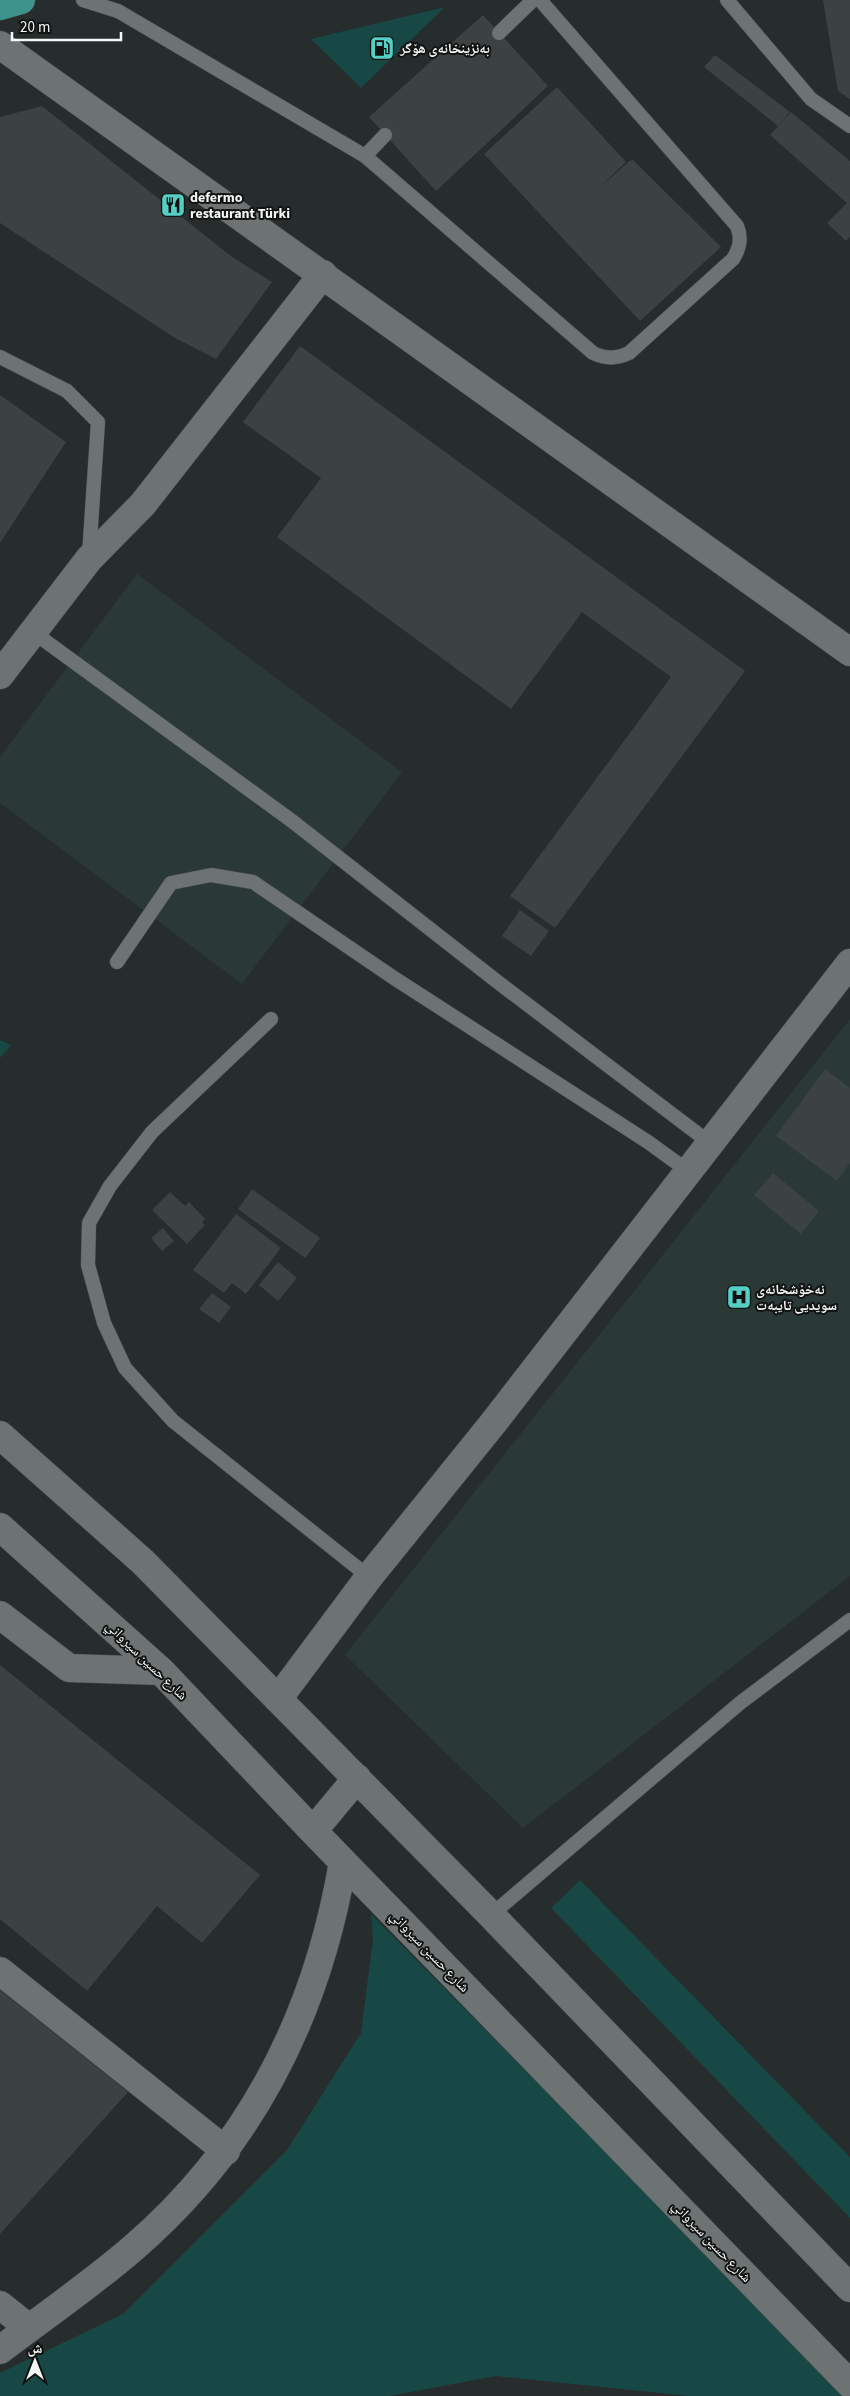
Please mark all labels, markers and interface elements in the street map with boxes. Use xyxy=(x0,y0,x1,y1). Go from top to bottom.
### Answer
scale bar xyxy=(12,10,121,42)
text: 20 m xyxy=(20,17,50,38)
fuel station icon: بەنزینخانەی هۆگر xyxy=(369,35,395,61)
place label: بەنزینخانەی هۆگر xyxy=(399,39,490,59)
place label: defermo restaurant Türki xyxy=(190,188,290,224)
restaurant icon: defermo restaurant Türki xyxy=(160,192,186,218)
place label: نەخۆشخانەی سویدیی تایبەت xyxy=(756,1280,837,1316)
hospital icon: نەخۆشخانەی سویدیی تایبەت xyxy=(726,1284,752,1310)
street label: شارع حسين سيرواني xyxy=(101,1616,192,1705)
street label: شارع حسين سيرواني xyxy=(385,1906,474,1997)
street label: شارع حسين سيرواني xyxy=(667,2196,756,2287)
north arrow xyxy=(10,2336,60,2386)
text: ش xyxy=(28,2339,43,2359)

